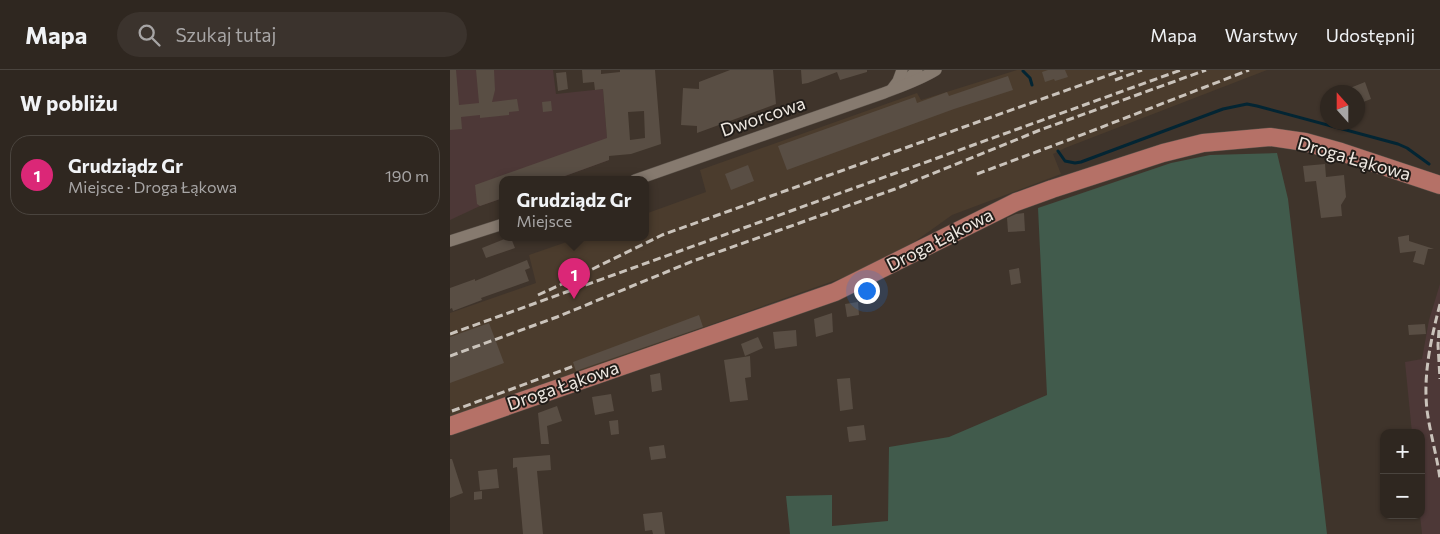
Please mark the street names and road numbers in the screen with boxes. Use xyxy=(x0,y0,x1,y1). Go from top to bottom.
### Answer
street label: Dworcowa xyxy=(718,91,808,141)
street label: Droga Łąkowa xyxy=(1295,131,1413,185)
street label: Droga Łąkowa xyxy=(883,203,997,275)
street label: Droga Łąkowa xyxy=(504,356,621,414)

